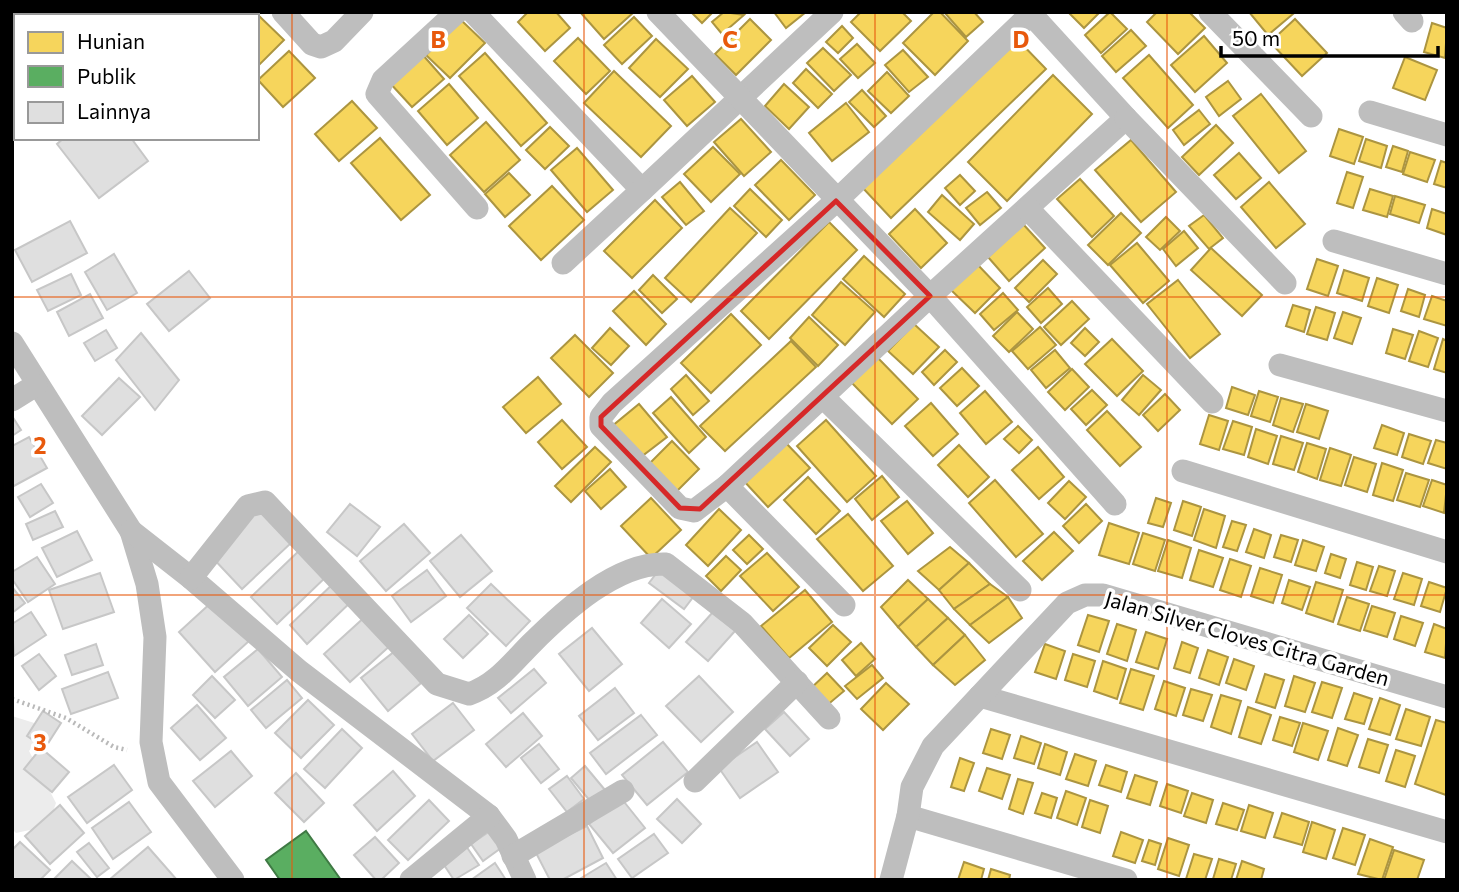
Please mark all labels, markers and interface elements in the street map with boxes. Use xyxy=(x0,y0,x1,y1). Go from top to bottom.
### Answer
legend xyxy=(14,14,259,140)
scale bar xyxy=(1221,14,1438,58)
text: B xyxy=(430,25,446,53)
text: C xyxy=(722,25,738,53)
text: D xyxy=(1013,25,1030,53)
text: 50 m xyxy=(1232,25,1280,50)
text: Hunian xyxy=(77,28,145,53)
text: Publik xyxy=(77,63,136,88)
text: Lainnya xyxy=(77,98,151,123)
text: 2 xyxy=(33,431,47,459)
street label: Jalan Silver Cloves Citra Garden xyxy=(1102,585,1392,690)
text: 3 xyxy=(33,728,47,756)

